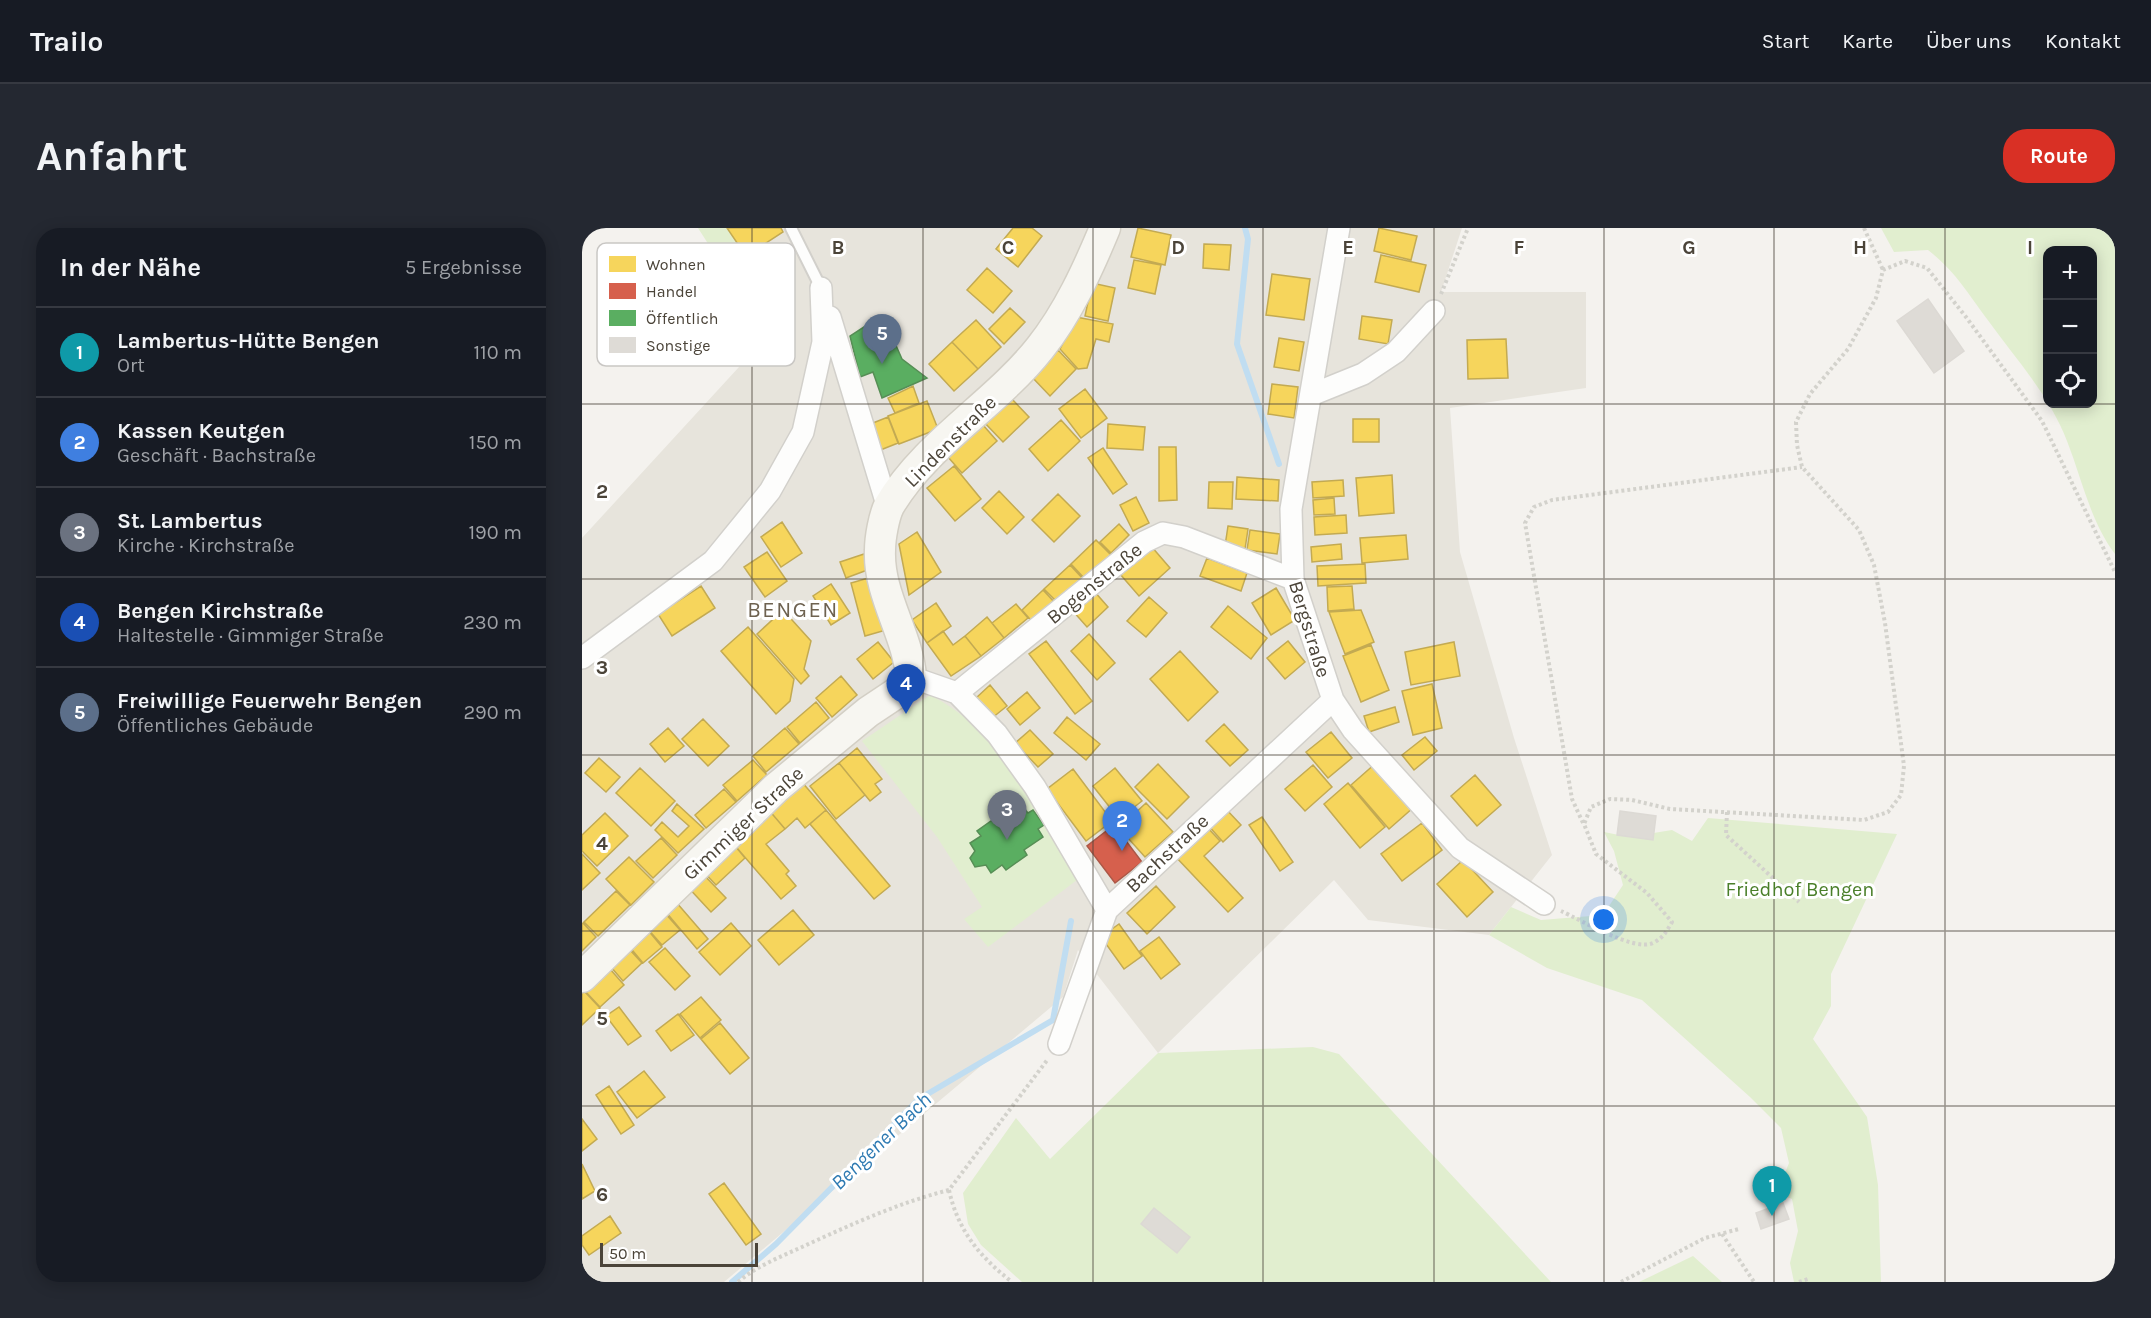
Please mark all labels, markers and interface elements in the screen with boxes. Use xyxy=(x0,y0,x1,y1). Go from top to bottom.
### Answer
text: Trailo xyxy=(30,25,103,58)
text: Start xyxy=(1762,29,1809,53)
text: Karte xyxy=(1842,29,1893,53)
text: Über uns xyxy=(1926,29,2012,53)
text: Kontakt xyxy=(2045,29,2121,53)
button: Route xyxy=(2003,129,2115,183)
text: Anfahrt xyxy=(36,131,188,181)
text: B xyxy=(832,236,844,259)
text: C xyxy=(1002,236,1014,259)
text: D xyxy=(1171,236,1185,259)
text: E xyxy=(1342,236,1354,259)
text: F xyxy=(1514,236,1525,259)
text: G xyxy=(1682,236,1696,259)
text: H xyxy=(1853,236,1867,259)
text: I xyxy=(2027,236,2033,259)
legend xyxy=(597,243,795,366)
map controls xyxy=(2043,246,2097,408)
button: + xyxy=(2043,246,2097,300)
text: In der Nähe xyxy=(60,252,201,283)
text: Wohnen xyxy=(646,255,706,274)
text: 5 Ergebnisse xyxy=(405,256,522,279)
text: Handel xyxy=(646,282,697,301)
button: − xyxy=(2043,300,2097,354)
text: Öffentlich xyxy=(646,309,718,328)
pin: 5 xyxy=(862,314,902,364)
text: Lambertus-Hütte Bengen xyxy=(117,328,379,354)
text: Sonstige xyxy=(646,336,711,355)
text: 1 xyxy=(76,341,83,364)
text: 110 m xyxy=(473,341,522,364)
text: Ort xyxy=(117,354,145,377)
button: locate xyxy=(2043,354,2097,408)
street label: Lindenstraße xyxy=(900,391,1001,492)
text: Kassen Keutgen xyxy=(117,418,285,444)
text: 2 xyxy=(73,431,86,454)
text: 150 m xyxy=(469,431,522,454)
text: Geschäft · Bachstraße xyxy=(117,444,316,467)
text: 2 xyxy=(596,480,608,503)
text: St. Lambertus xyxy=(117,508,263,534)
text: 3 xyxy=(73,521,86,544)
text: 190 m xyxy=(468,521,522,544)
text: Kirche · Kirchstraße xyxy=(117,534,295,557)
street label: Bogenstraße xyxy=(1042,538,1147,629)
street label: Bergstraße xyxy=(1284,578,1335,680)
district label: BENGEN xyxy=(747,597,839,623)
text: Bengen Kirchstraße xyxy=(117,598,324,624)
text: 4 xyxy=(74,611,85,634)
text: 230 m xyxy=(463,611,522,634)
text: Haltestelle · Gimmiger Straße xyxy=(117,624,384,647)
text: 3 xyxy=(596,656,608,679)
pin: 4 xyxy=(886,664,926,714)
text: Freiwillige Feuerwehr Bengen xyxy=(117,688,422,714)
text: 5 xyxy=(74,701,85,724)
text: 290 m xyxy=(463,701,522,724)
text: Öffentliches Gebäude xyxy=(117,714,313,737)
street label: Gimmiger Straße xyxy=(678,762,808,885)
pin: 3 xyxy=(988,790,1026,840)
pin: 2 xyxy=(1102,802,1142,851)
street label: Bachstraße xyxy=(1121,809,1213,897)
text: 4 xyxy=(596,832,608,855)
park label: Friedhof Bengen xyxy=(1726,878,1874,901)
your location xyxy=(1589,905,1618,934)
text: 5 xyxy=(596,1007,608,1030)
water label: Bengener Bach xyxy=(826,1087,936,1195)
pin: 1 xyxy=(1752,1166,1792,1216)
text: 6 xyxy=(596,1183,608,1206)
scale bar xyxy=(600,1240,758,1268)
text: 50 m xyxy=(609,1244,646,1263)

